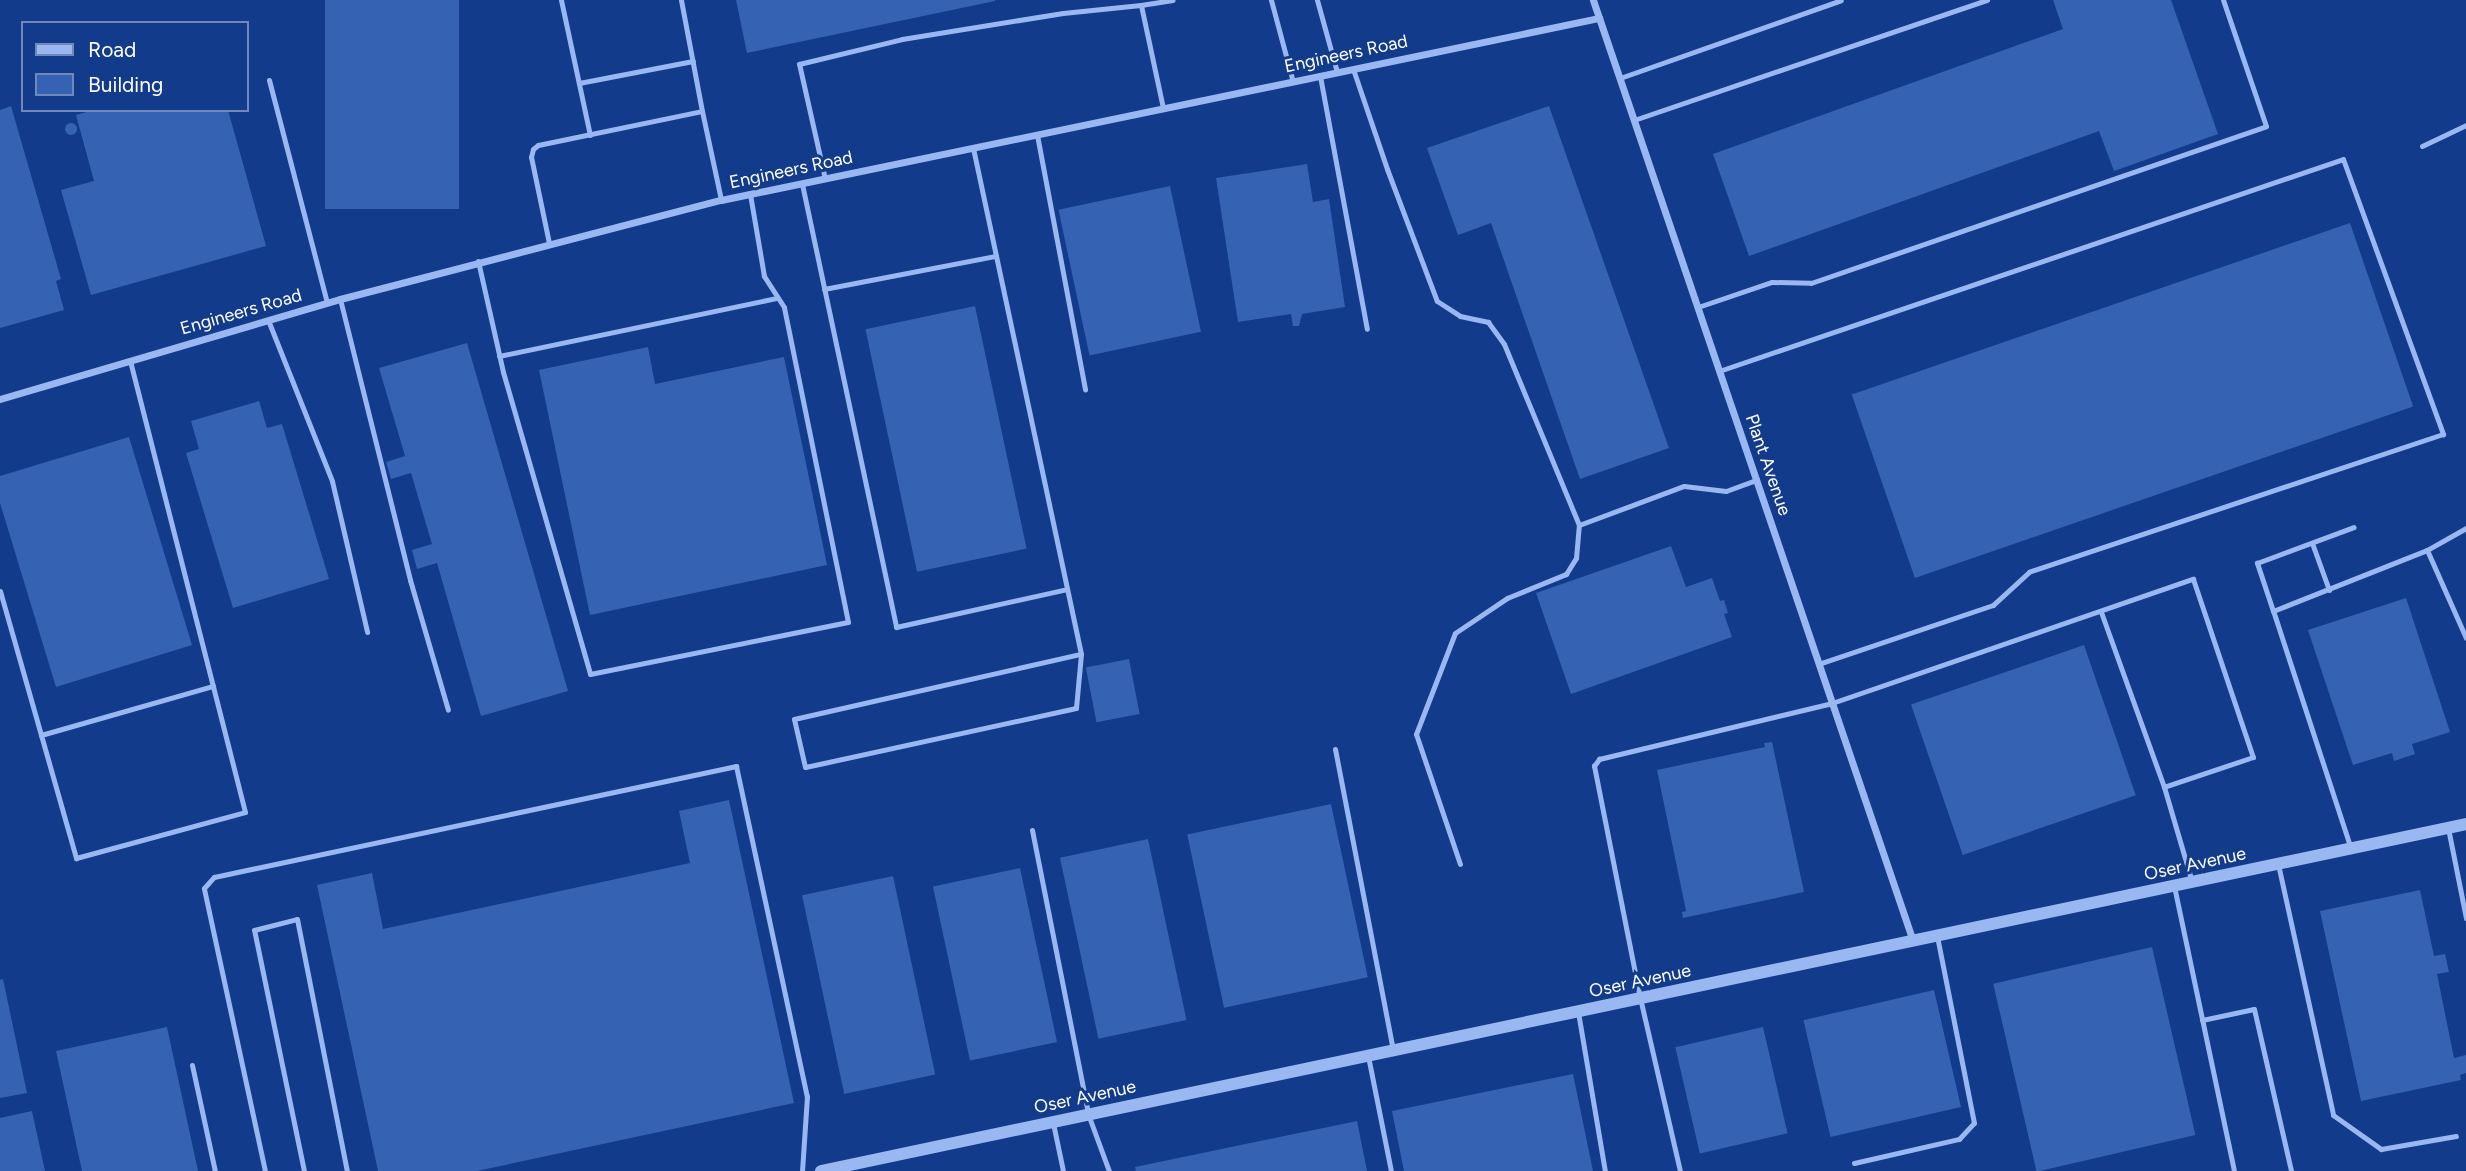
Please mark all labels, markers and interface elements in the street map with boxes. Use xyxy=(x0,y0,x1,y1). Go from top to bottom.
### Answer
legend xyxy=(21,21,248,112)
street label: Engineers Road xyxy=(1282,30,1410,78)
text: Road xyxy=(88,37,136,62)
text: Building xyxy=(88,72,163,97)
street label: Engineers Road xyxy=(727,146,855,194)
street label: Engineers Road xyxy=(178,284,304,340)
street label: Plant Avenue xyxy=(1741,412,1795,518)
street label: Oser Avenue xyxy=(2142,843,2248,885)
street label: Oser Avenue xyxy=(1587,960,1693,1002)
street label: Oser Avenue xyxy=(1032,1076,1138,1118)

